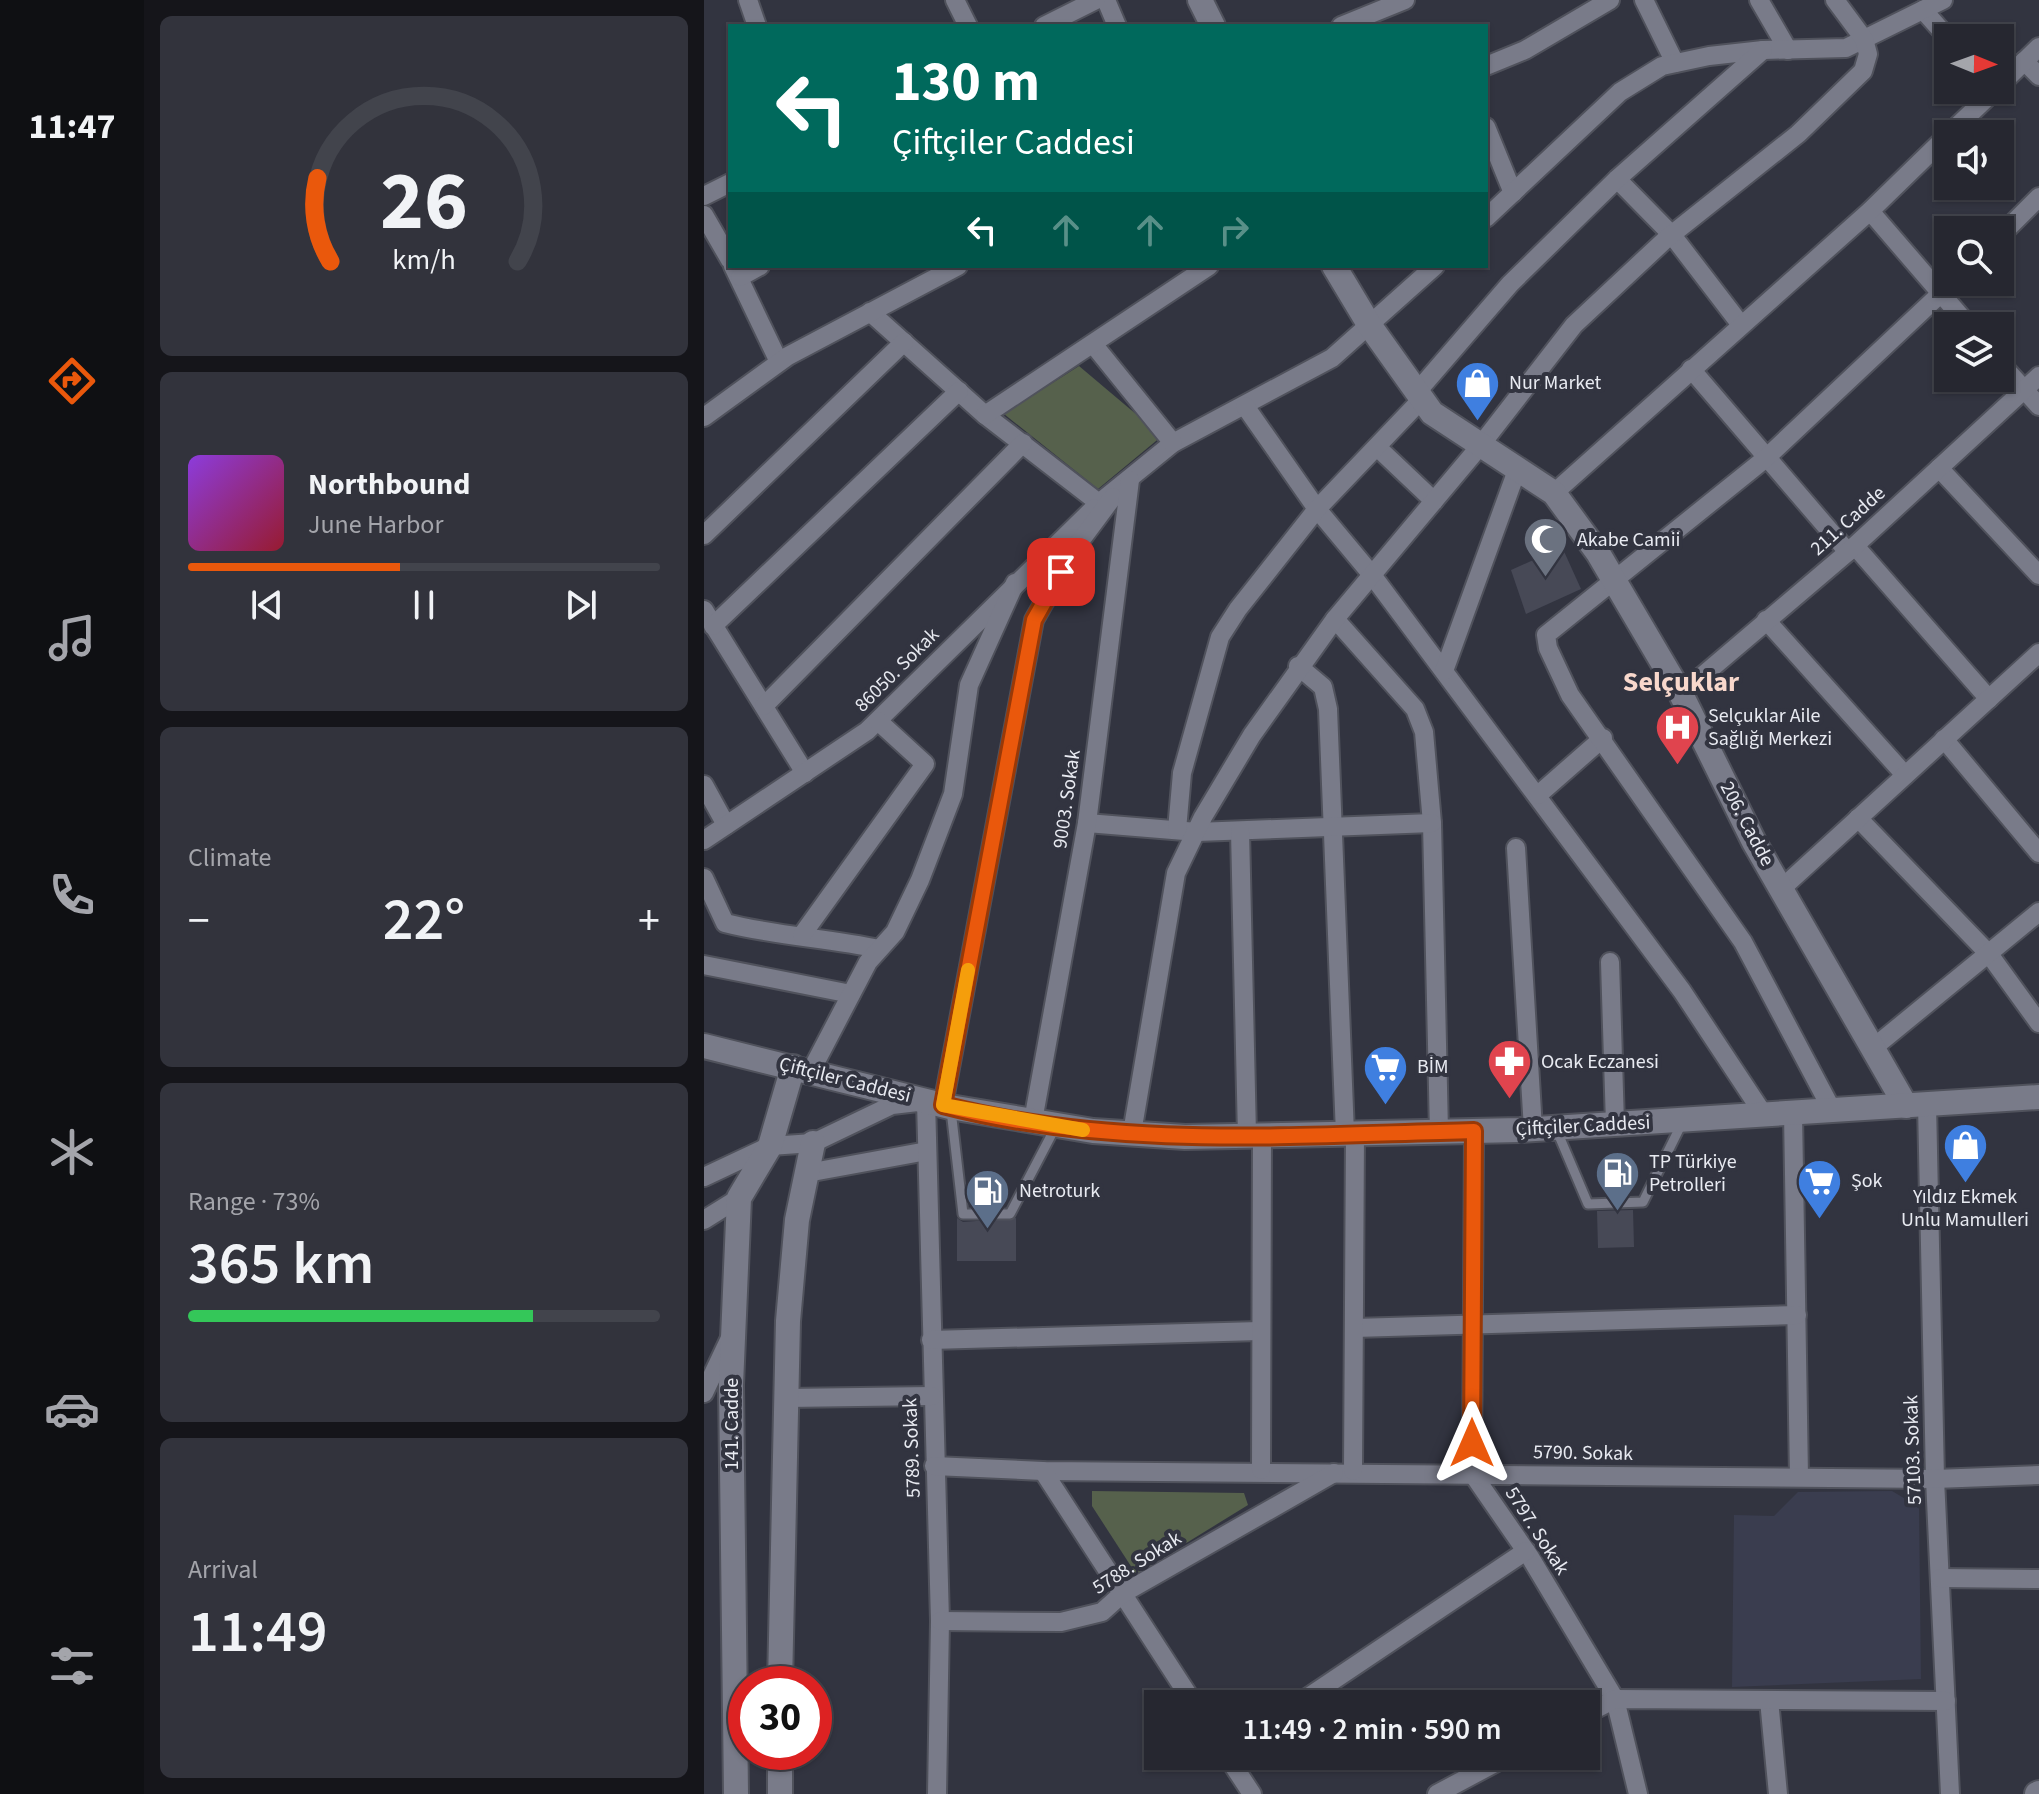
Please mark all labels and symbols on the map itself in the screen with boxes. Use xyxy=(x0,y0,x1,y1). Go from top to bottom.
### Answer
north arrow xyxy=(1934,24,2014,104)
shop icon: Nur Market xyxy=(1454,359,1502,422)
place label: Nur Market xyxy=(1509,369,1602,397)
street label: 211. Cadde xyxy=(1804,480,1892,562)
mosque icon: Akabe Camii xyxy=(1522,516,1570,579)
place label: Akabe Camii xyxy=(1577,526,1681,554)
pin xyxy=(1027,538,1095,606)
street label: 86050. Sokak xyxy=(848,621,946,719)
district label: Selçuklar xyxy=(1623,662,1740,702)
place label: Selçuklar Aile Sağlığı Merkezi xyxy=(1708,702,1832,753)
hospital icon: Selçuklar Aile Sağlığı Merkezi xyxy=(1653,704,1701,767)
street label: 9003. Sokak xyxy=(1046,747,1088,850)
street label: 206. Cadde xyxy=(1713,777,1781,871)
pharmacy icon: Ocak Eczanesi xyxy=(1486,1038,1534,1101)
supermarket icon: BİM xyxy=(1362,1043,1410,1106)
place label: Ocak Eczanesi xyxy=(1541,1048,1659,1076)
street label: Çiftçiler Caddesi xyxy=(776,1050,914,1110)
place label: BİM xyxy=(1417,1053,1449,1081)
street label: Çiftçiler Caddesi xyxy=(1515,1108,1651,1144)
shop icon: Yıldız Ekmek Unlu Mamulleri xyxy=(1941,1121,1989,1184)
place label: TP Türkiye Petrolleri xyxy=(1649,1148,1737,1199)
fuel station icon: TP Türkiye Petrolleri xyxy=(1594,1149,1642,1212)
supermarket icon: Şok xyxy=(1796,1157,1844,1220)
fuel station icon: Netroturk xyxy=(964,1167,1012,1230)
place label: Şok xyxy=(1851,1167,1883,1195)
place label: Netroturk xyxy=(1019,1177,1100,1205)
place label: Yıldız Ekmek Unlu Mamulleri xyxy=(1901,1183,2029,1234)
street label: 141. Cadde xyxy=(718,1378,746,1470)
street label: 57103. Sokak xyxy=(1897,1395,1929,1505)
street label: 5789. Sokak xyxy=(896,1397,928,1498)
position arrow xyxy=(1430,1401,1514,1485)
street label: 5790. Sokak xyxy=(1533,1438,1633,1468)
street label: 5797. Sokak xyxy=(1498,1481,1576,1581)
street label: 5788. Sokak xyxy=(1087,1525,1187,1601)
speed limit sign: 30 xyxy=(728,1666,832,1770)

